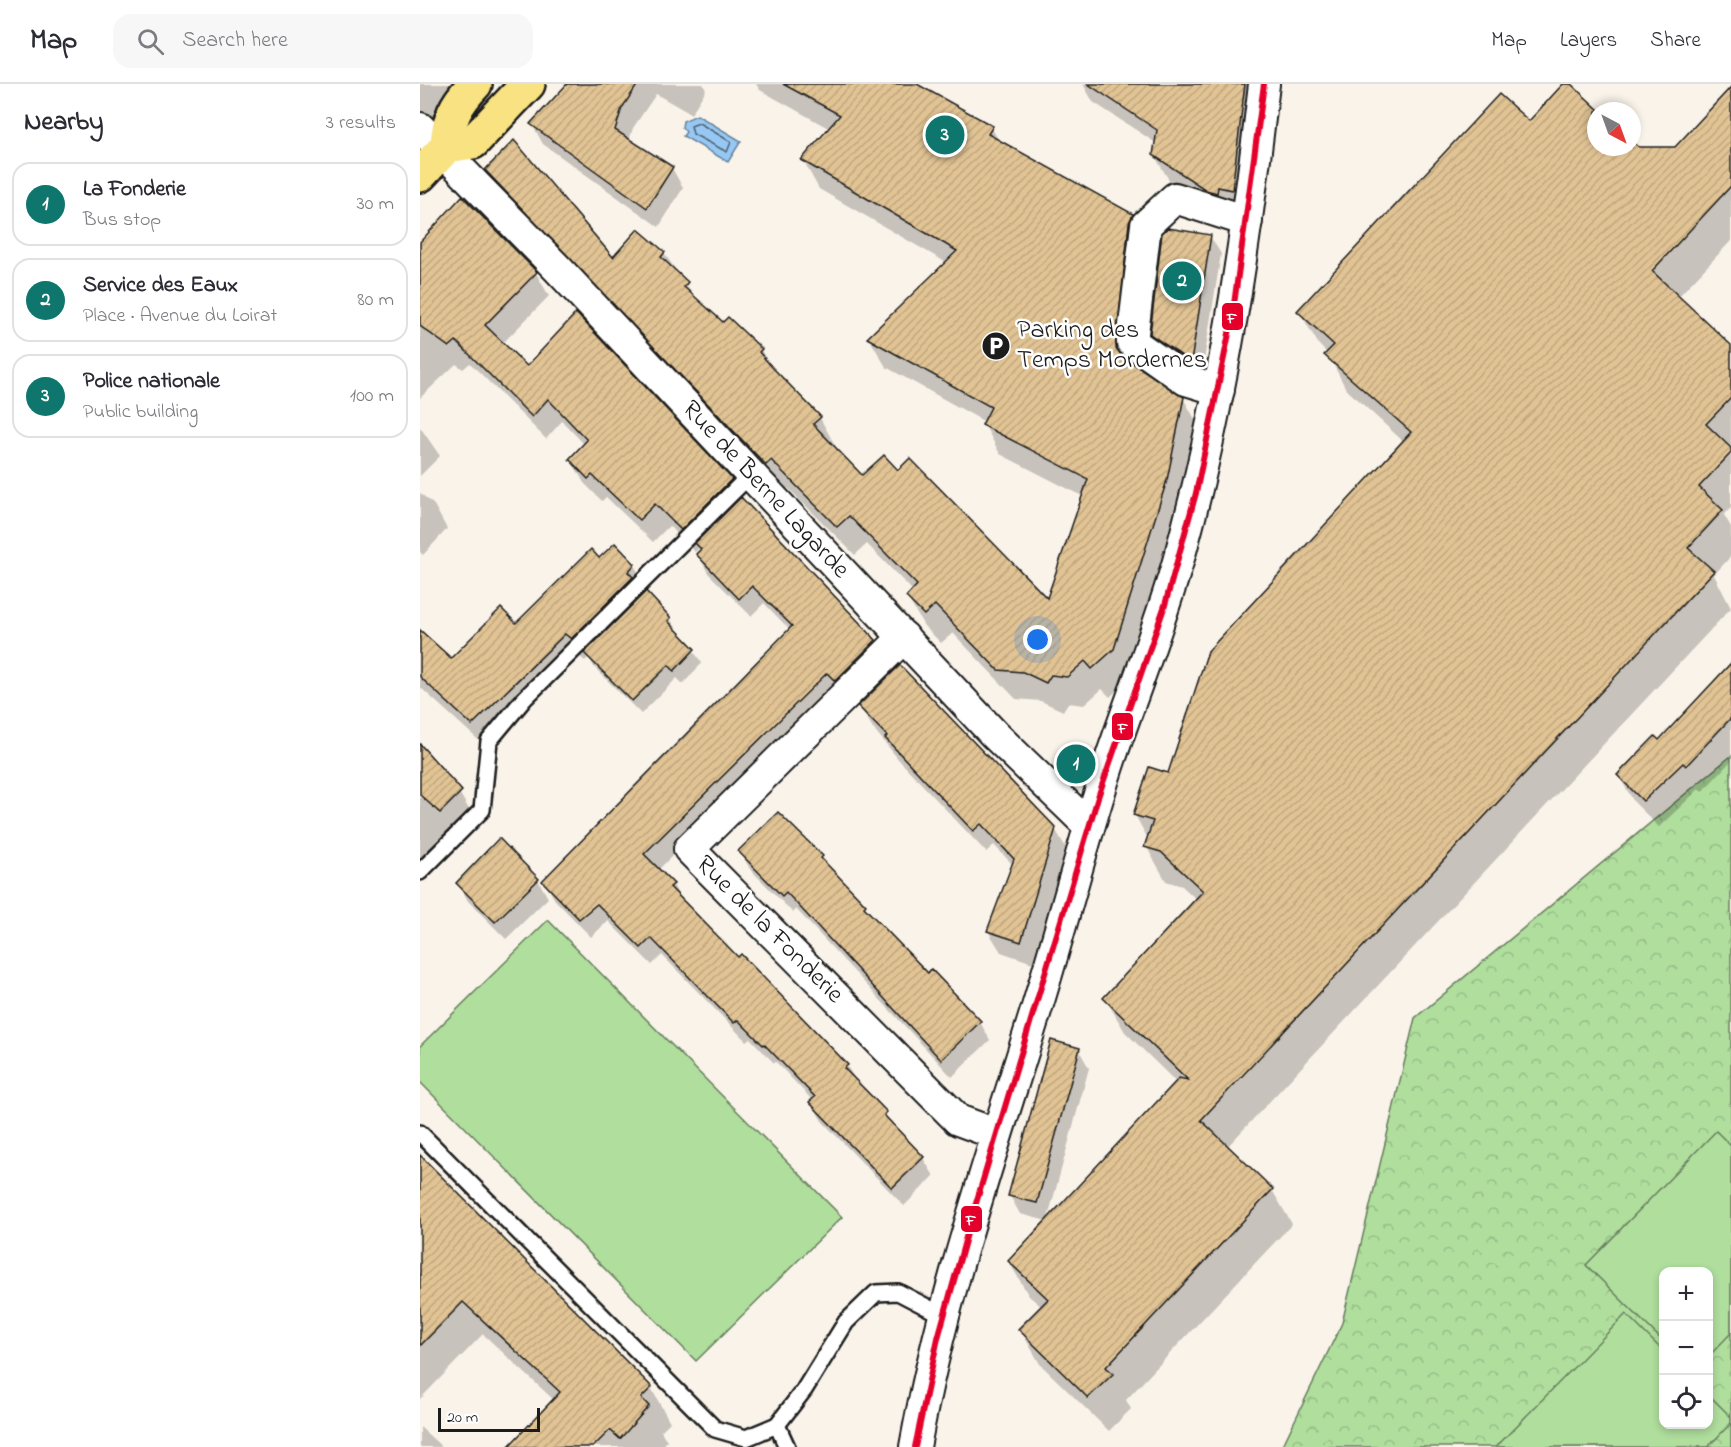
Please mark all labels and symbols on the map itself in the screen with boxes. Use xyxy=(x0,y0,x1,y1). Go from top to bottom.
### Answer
north arrow xyxy=(1587,102,1641,156)
pin: 3 xyxy=(926,112,964,158)
pin: 2 xyxy=(1162,258,1202,304)
line badge: F xyxy=(1221,302,1244,331)
text: F xyxy=(1226,307,1238,331)
place label: Parking des Temps Mordernes xyxy=(1017,312,1207,380)
parking icon: Parking des Temps Mordernes xyxy=(980,330,1012,362)
street label: Rue de Berne Lagarde xyxy=(672,392,858,588)
your location xyxy=(1023,625,1052,654)
line badge: F xyxy=(1111,712,1134,741)
text: F xyxy=(1117,717,1129,741)
pin: 1 xyxy=(1056,742,1096,786)
street label: Rue de la Fonderie xyxy=(686,847,852,1013)
line badge: F xyxy=(960,1205,983,1233)
text: F xyxy=(965,1209,977,1233)
scale bar xyxy=(438,1405,540,1432)

